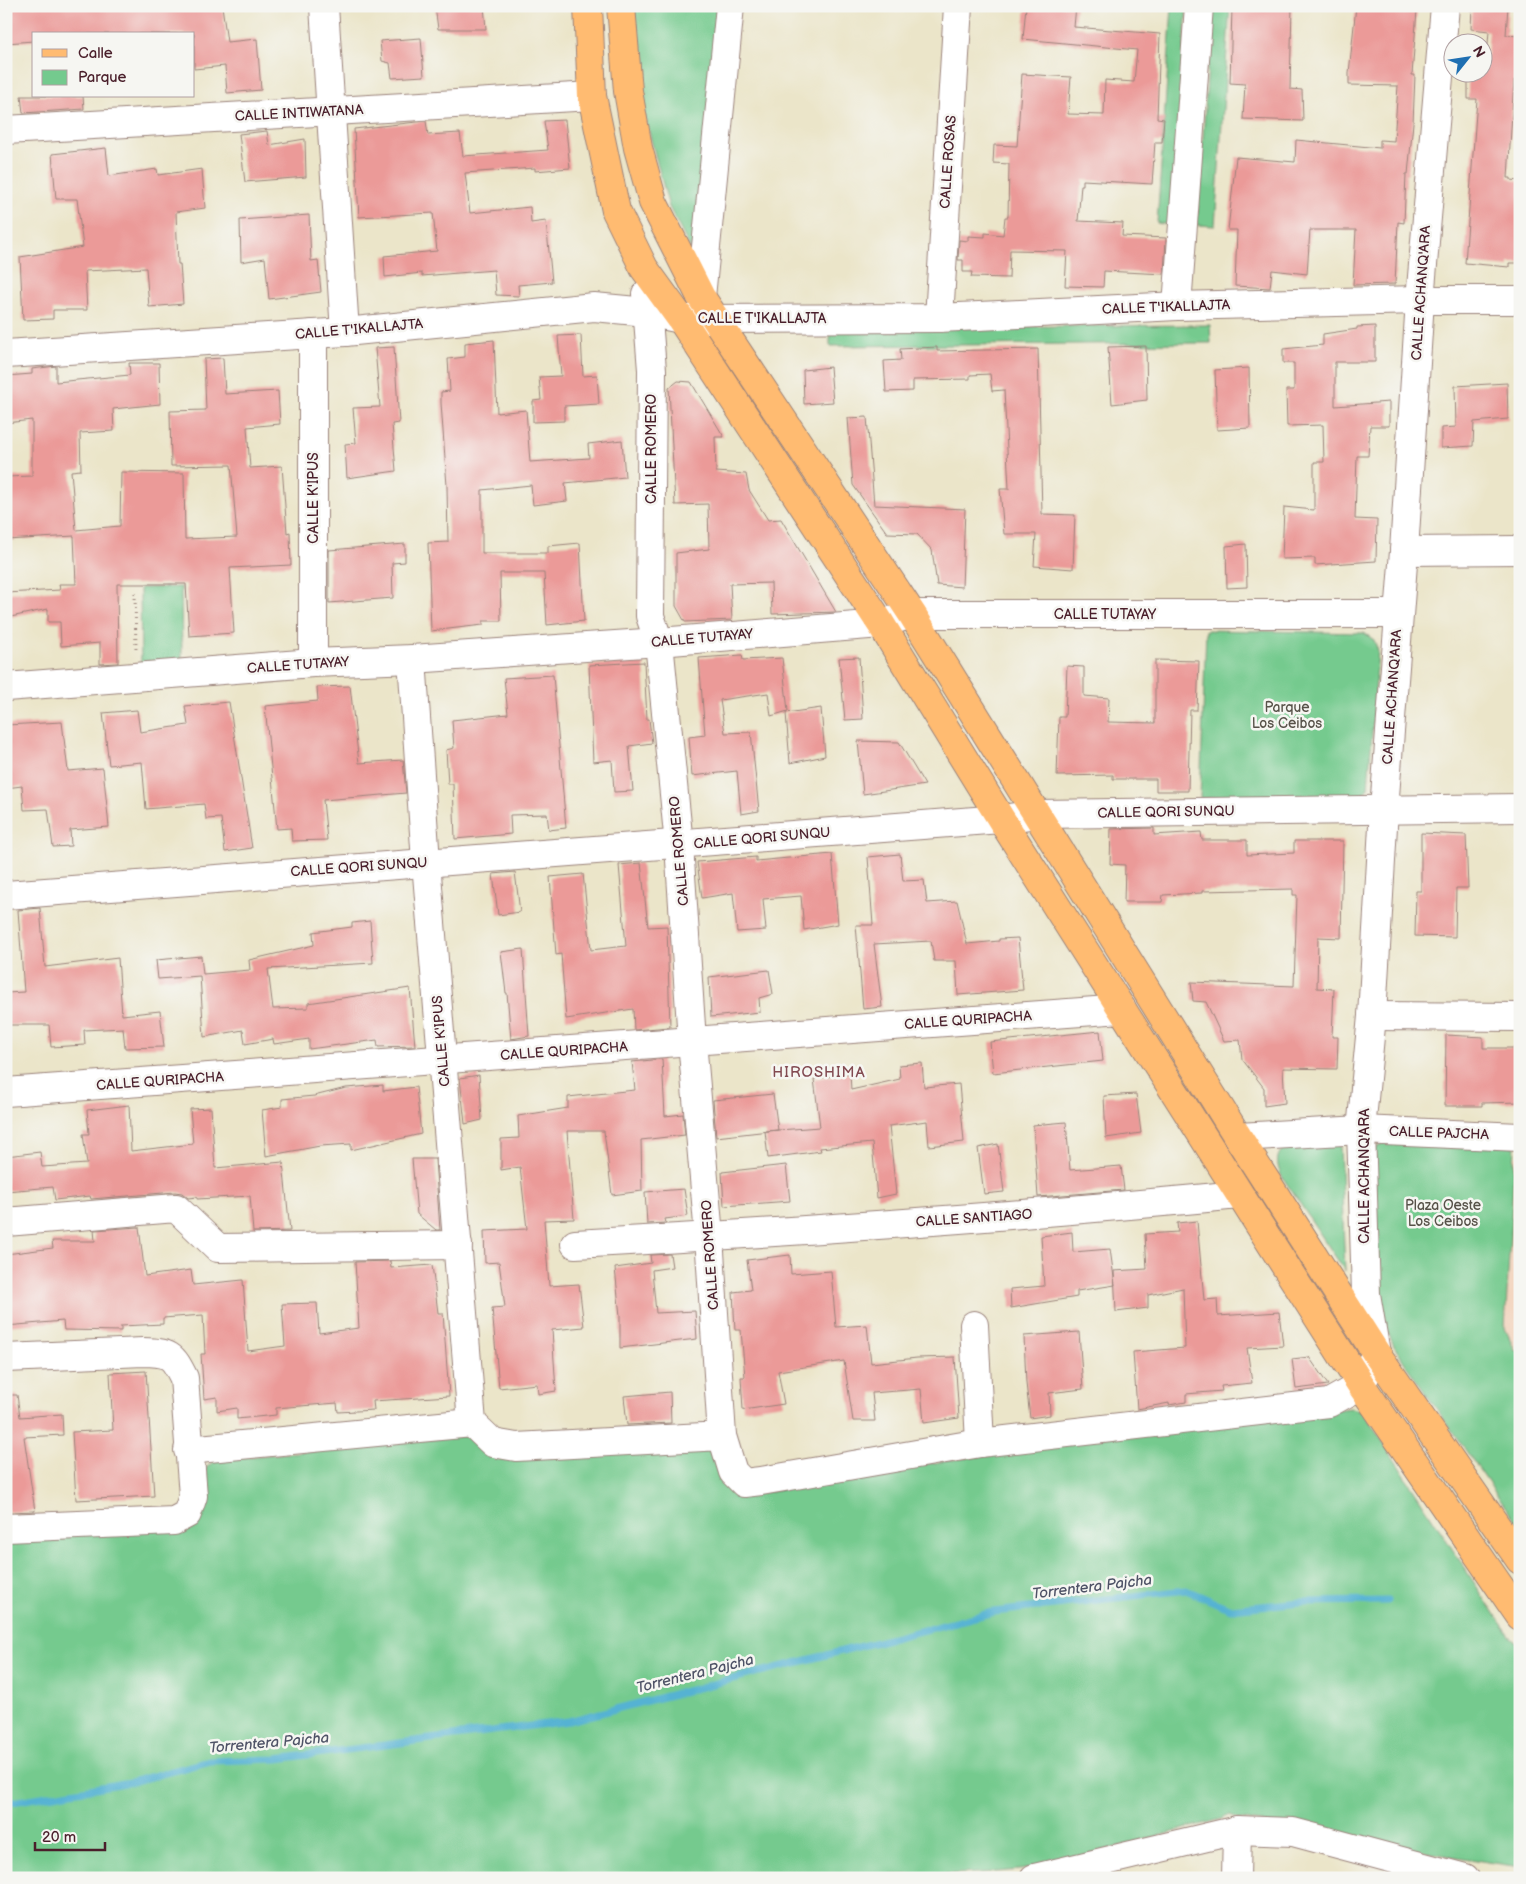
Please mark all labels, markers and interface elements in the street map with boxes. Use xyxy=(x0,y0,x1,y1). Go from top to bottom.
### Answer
legend xyxy=(32,32,195,98)
north arrow xyxy=(1444,32,1494,82)
text: N xyxy=(1469,43,1489,61)
text: Calle xyxy=(78,44,113,63)
text: Parque xyxy=(78,68,127,87)
street label: CALLE INTIWATANA xyxy=(234,101,364,125)
street label: CALLE ROSAS xyxy=(936,115,960,209)
street label: CALLE ACHANQ'ARA xyxy=(1408,224,1434,361)
street label: CALLE T'IKALLAJTA xyxy=(1102,296,1231,318)
street label: CALLE T'IKALLAJTA xyxy=(698,310,827,327)
street label: CALLE T'IKALLAJTA xyxy=(294,315,424,343)
street label: CALLE ROMERO xyxy=(643,394,660,504)
street label: CALLE K'IPUS xyxy=(305,452,322,544)
street label: CALLE TUTAYAY xyxy=(1054,606,1157,623)
street label: CALLE TUTAYAY xyxy=(650,625,755,651)
street label: CALLE ACHANQ'ARA xyxy=(1379,628,1405,765)
street label: CALLE TUTAYAY xyxy=(246,653,350,677)
park label: Parque Los Ceibos xyxy=(1252,699,1322,732)
street label: CALLE ROMERO xyxy=(666,795,692,907)
street label: CALLE QORI SUNQU xyxy=(1097,802,1235,822)
street label: CALLE QORI SUNQU xyxy=(693,824,831,852)
street label: CALLE QORI SUNQU xyxy=(290,854,428,880)
street label: CALLE K'IPUS xyxy=(429,995,453,1087)
street label: CALLE QURIPACHA xyxy=(904,1007,1033,1033)
street label: CALLE QURIPACHA xyxy=(500,1038,629,1064)
district label: HIROSHIMA xyxy=(772,1063,866,1082)
street label: CALLE QURIPACHA xyxy=(96,1068,225,1094)
street label: CALLE ACHANQ'ARA xyxy=(1356,1108,1373,1244)
street label: CALLE PAJCHA xyxy=(1389,1123,1490,1143)
park label: Plaza Oeste Los Ceibos xyxy=(1405,1197,1481,1230)
street label: CALLE ROMERO xyxy=(698,1199,722,1311)
street label: CALLE SANTIAGO xyxy=(915,1205,1033,1231)
water label: Torrentera Pajcha xyxy=(1031,1570,1153,1604)
water label: Torrentera Pajcha xyxy=(634,1650,756,1698)
water label: Torrentera Pajcha xyxy=(208,1728,330,1758)
scale bar xyxy=(35,1819,105,1851)
text: 20 m xyxy=(42,1828,76,1847)

